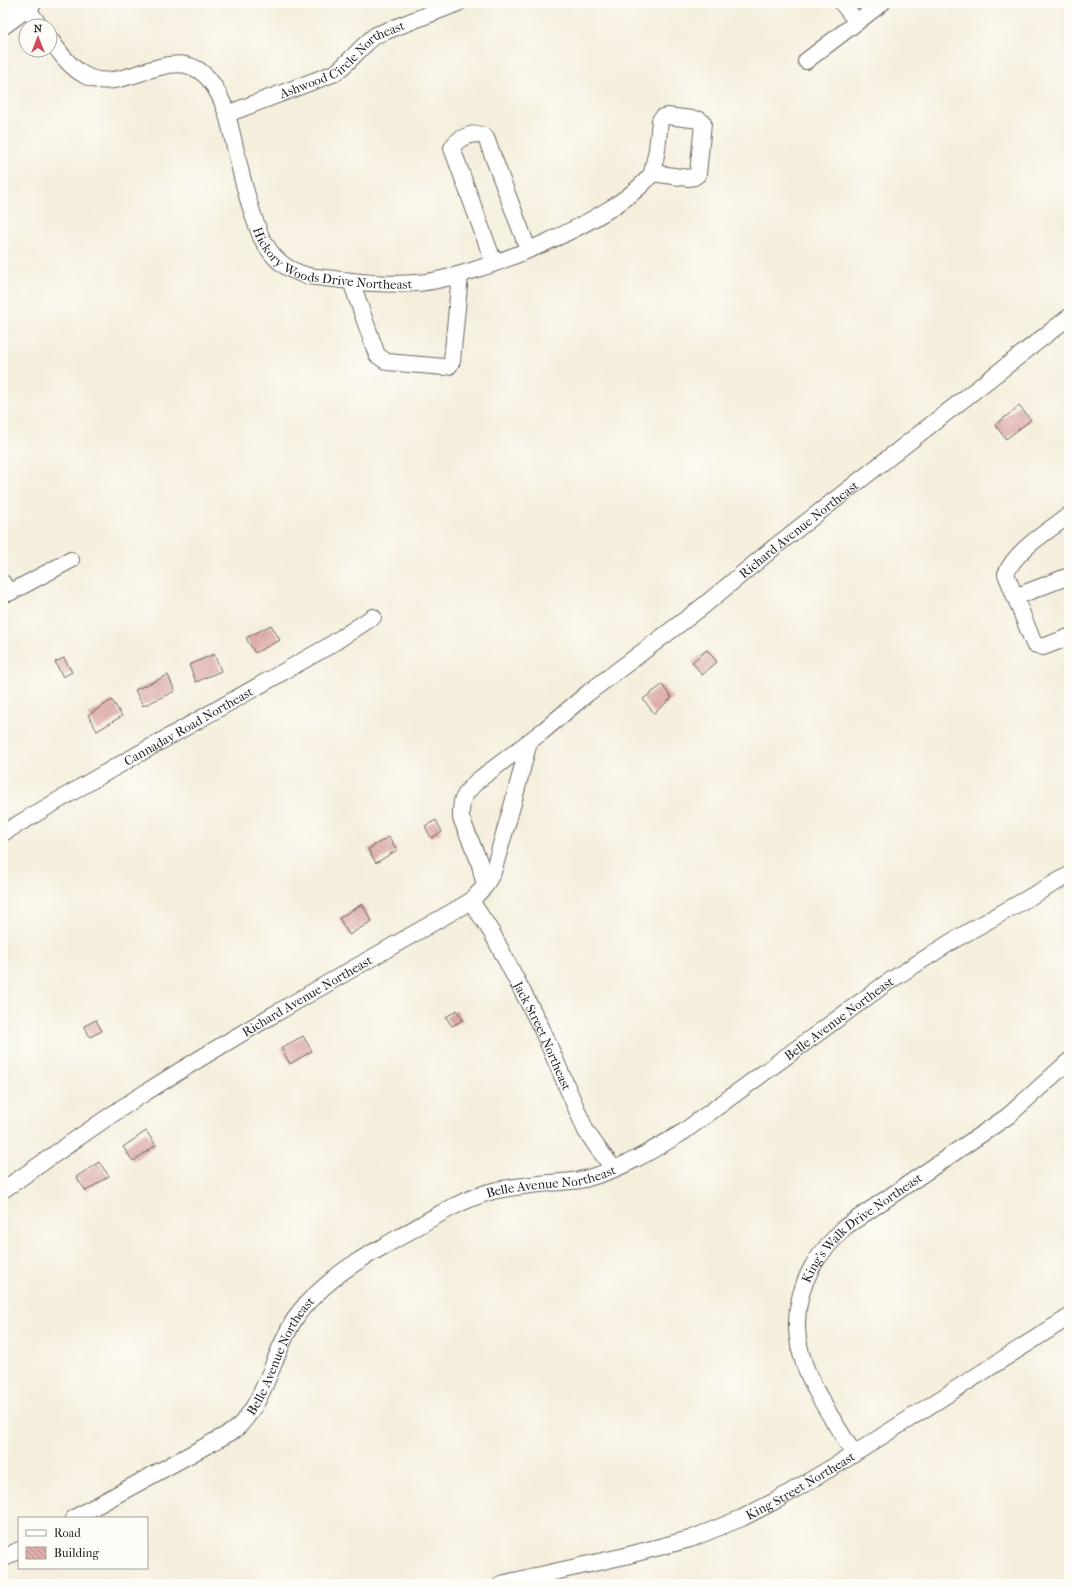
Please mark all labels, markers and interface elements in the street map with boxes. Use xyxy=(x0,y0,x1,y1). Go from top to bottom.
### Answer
street label: Ashwood Circle Northeast xyxy=(277,17,407,102)
north arrow xyxy=(18,18,58,58)
text: N xyxy=(34,22,43,35)
street label: Hickory Woods Drive Northeast xyxy=(250,225,413,292)
street label: Richard Avenue Northeast xyxy=(736,477,861,581)
street label: Cannaday Road Northeast xyxy=(121,684,256,769)
street label: Richard Avenue Northeast xyxy=(239,952,375,1040)
street label: Belle Avenue Northeast xyxy=(781,973,897,1063)
street label: Jack Street Northeast xyxy=(510,978,575,1093)
street label: Belle Avenue Northeast xyxy=(484,1162,618,1201)
street label: King's Walk Drive Northeast xyxy=(799,1170,925,1285)
street label: Belle Avenue Northeast xyxy=(243,1293,317,1418)
street label: King Street Northeast xyxy=(743,1448,858,1523)
legend xyxy=(18,1517,148,1569)
text: Road xyxy=(54,1526,81,1540)
text: Building xyxy=(54,1546,99,1560)

